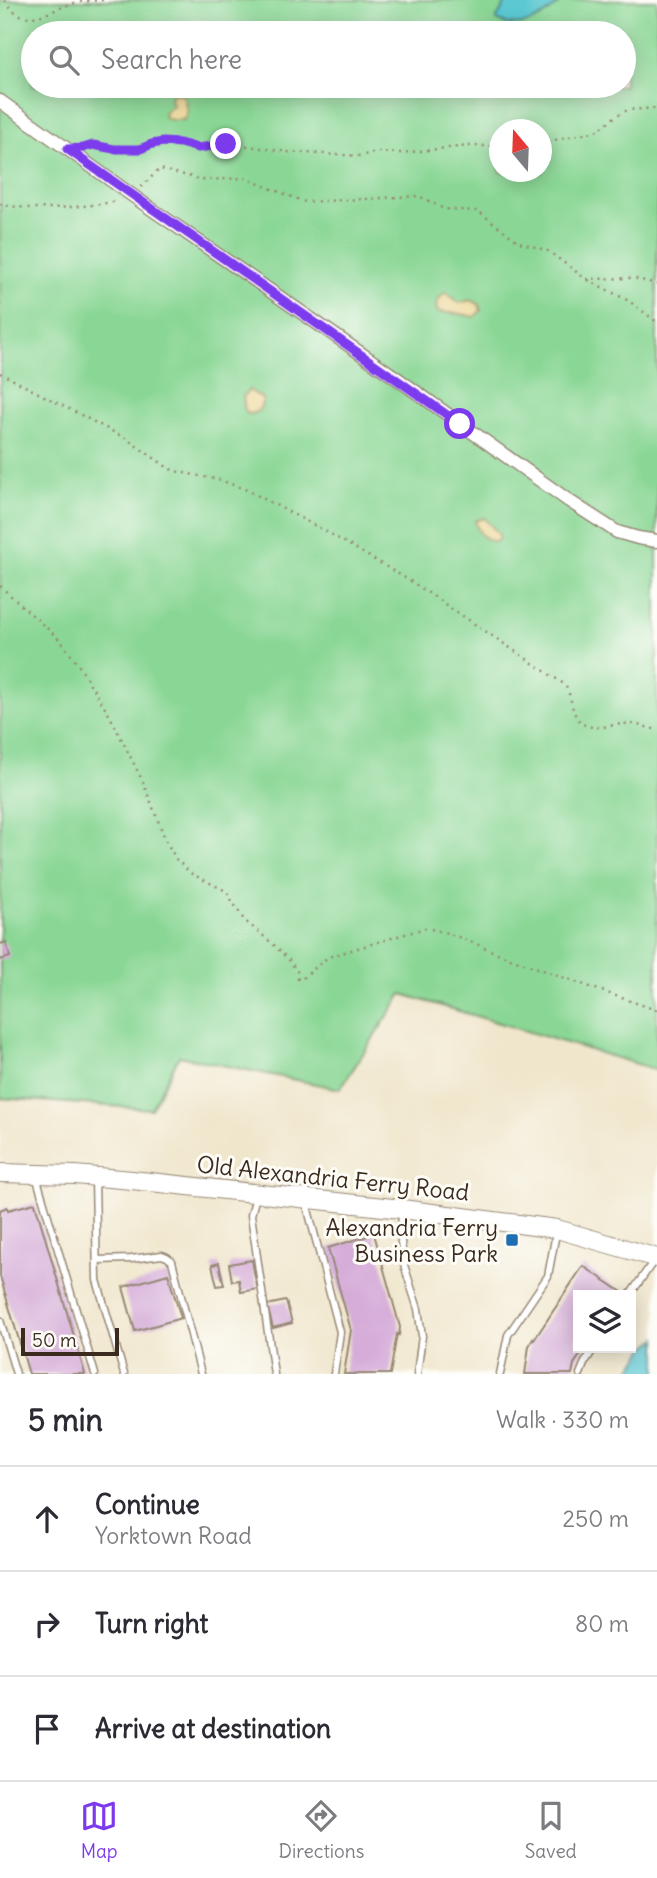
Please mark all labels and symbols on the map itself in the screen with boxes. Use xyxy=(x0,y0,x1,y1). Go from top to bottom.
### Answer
north arrow xyxy=(489,119,552,182)
route end xyxy=(210,128,241,159)
route start xyxy=(444,408,475,439)
street label: Old Alexandria Ferry Road xyxy=(195,1149,471,1207)
place label: Alexandria Ferry Business Park xyxy=(326,1213,498,1268)
marker: Alexandria Ferry Business Park xyxy=(504,1232,520,1248)
scale bar xyxy=(21,1325,119,1357)

